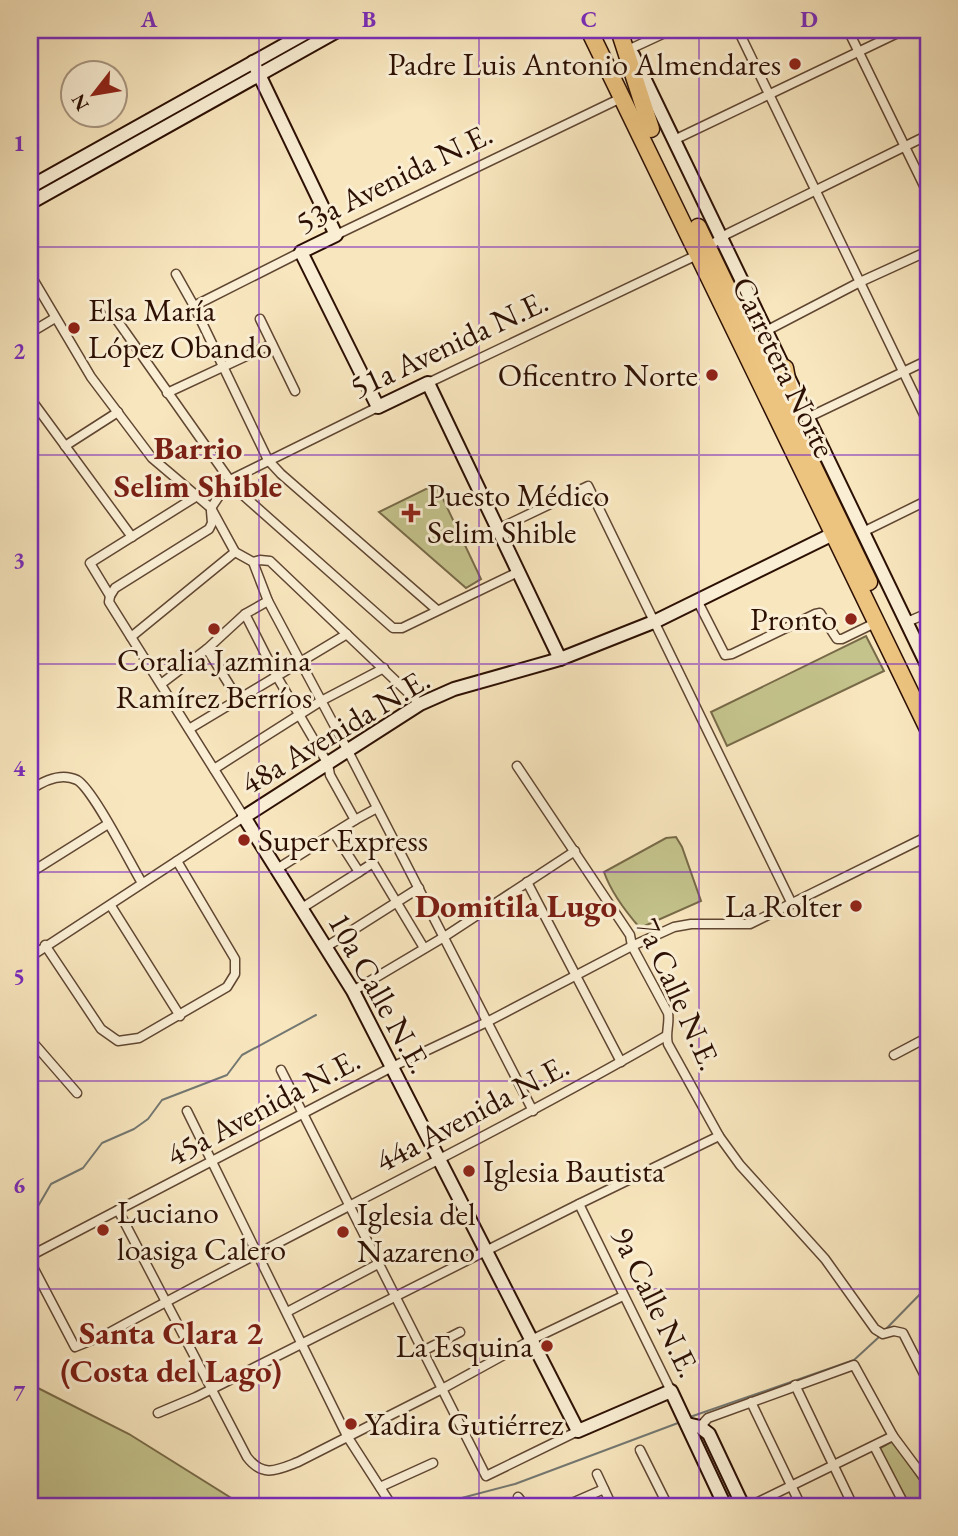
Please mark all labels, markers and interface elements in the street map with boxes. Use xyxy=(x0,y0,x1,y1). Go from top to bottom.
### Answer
text: A xyxy=(140,4,158,34)
text: B xyxy=(362,4,376,34)
text: C xyxy=(581,4,597,34)
text: D xyxy=(800,4,818,34)
place label: Padre Luis Antonio Almendares xyxy=(388,43,781,85)
marker: Padre Luis Antonio Almendares xyxy=(787,56,803,72)
north arrow xyxy=(60,60,130,130)
text: N xyxy=(65,89,95,116)
street label: 53a Avenida N.E. xyxy=(289,112,499,244)
text: 1 xyxy=(13,128,25,158)
street label: Carretera Norte xyxy=(722,270,846,464)
street label: 51a Avenida N.E. xyxy=(343,280,555,408)
place label: Elsa María López Obando xyxy=(88,289,272,368)
marker: Elsa María López Obando xyxy=(66,320,82,336)
text: 2 xyxy=(13,336,25,366)
place label: Oficentro Norte xyxy=(498,354,698,396)
marker: Oficentro Norte xyxy=(704,367,720,383)
district label: Barrio Selim Shible xyxy=(114,426,282,507)
place label: Puesto Médico Selim Shible xyxy=(427,474,609,553)
marker: Puesto Médico Selim Shible xyxy=(401,503,421,523)
text: 3 xyxy=(13,545,25,575)
place label: Pronto xyxy=(750,598,837,640)
marker: Pronto xyxy=(843,611,859,627)
marker: Coralia Jazmina Ramírez Berríos xyxy=(206,621,222,637)
place label: Coralia Jazmina Ramírez Berríos xyxy=(116,639,312,718)
street label: 48a Avenida N.E. xyxy=(233,658,437,804)
text: 4 xyxy=(13,753,26,783)
place label: Super Express xyxy=(258,819,428,861)
marker: Super Express xyxy=(236,832,252,848)
district label: Domitila Lugo xyxy=(415,884,617,927)
place label: La Rolter xyxy=(725,885,842,927)
marker: La Rolter xyxy=(848,898,864,914)
street label: 10a Calle N.E. xyxy=(319,905,441,1081)
street label: 7a Calle N.E. xyxy=(627,911,731,1077)
text: 5 xyxy=(13,961,25,991)
street label: 45a Avenida N.E. xyxy=(159,1038,367,1176)
street label: 44a Avenida N.E. xyxy=(368,1044,576,1182)
place label: Iglesia Bautista xyxy=(483,1150,665,1192)
marker: Iglesia Bautista xyxy=(461,1163,477,1179)
text: 6 xyxy=(13,1170,25,1200)
place label: Luciano loasiga Calero xyxy=(117,1191,286,1270)
place label: Iglesia del Nazareno xyxy=(357,1193,476,1272)
street label: 9a Calle N.E. xyxy=(602,1220,710,1384)
marker: Luciano loasiga Calero xyxy=(95,1222,111,1238)
marker: Iglesia del Nazareno xyxy=(335,1224,351,1240)
district label: Santa Clara 2 (Costa del Lago) xyxy=(60,1311,282,1392)
place label: La Esquina xyxy=(396,1325,533,1367)
marker: La Esquina xyxy=(539,1338,555,1354)
text: 7 xyxy=(13,1378,26,1408)
place label: Yadira Gutiérrez xyxy=(365,1403,563,1445)
marker: Yadira Gutiérrez xyxy=(343,1416,359,1432)

